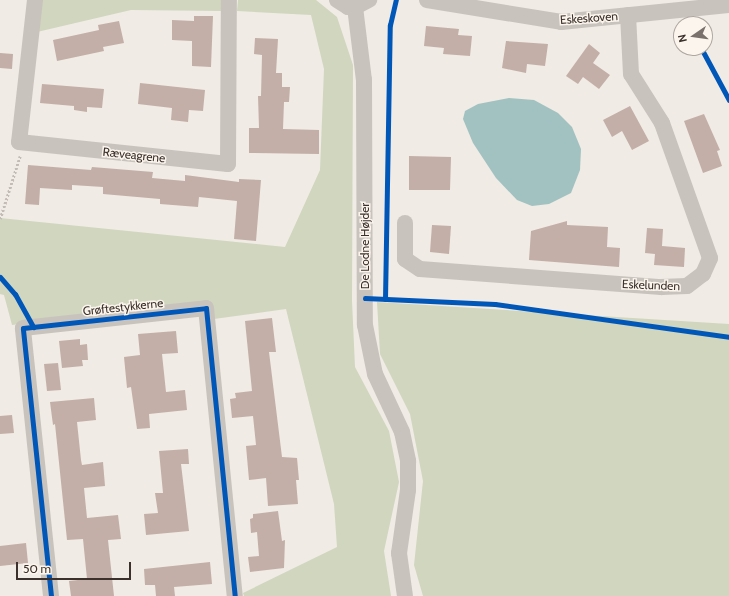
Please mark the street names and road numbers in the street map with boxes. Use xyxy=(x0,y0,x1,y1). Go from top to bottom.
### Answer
street label: Eskeskoven xyxy=(560,9,618,27)
street label: Ræveagrene xyxy=(102,145,166,165)
street label: De Lodne Højder xyxy=(358,203,372,289)
street label: Eskelunden xyxy=(622,277,680,293)
street label: Grøftestykkerne xyxy=(82,296,164,318)

